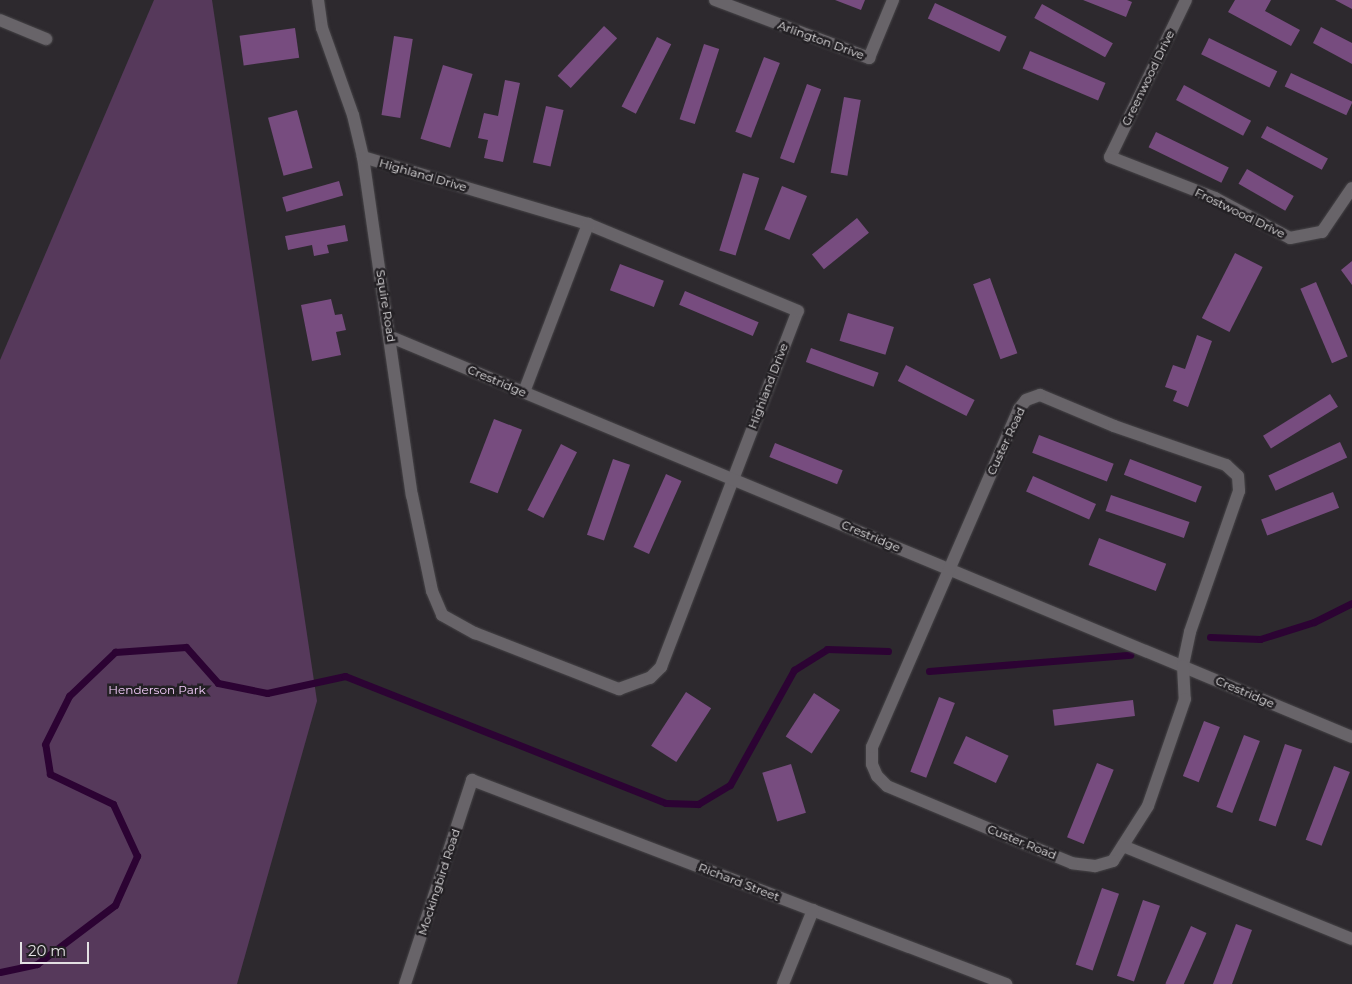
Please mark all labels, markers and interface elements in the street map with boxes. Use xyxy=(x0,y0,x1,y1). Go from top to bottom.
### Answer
street label: Arlington Drive xyxy=(776,18,866,62)
street label: Greenwood Drive xyxy=(1119,28,1177,128)
street label: Highland Drive xyxy=(378,156,468,194)
street label: Frostwood Drive xyxy=(1193,185,1287,241)
street label: Squire Road xyxy=(373,269,399,343)
street label: Highland Drive xyxy=(745,341,791,431)
street label: Crestridge xyxy=(465,362,529,400)
street label: Custer Road xyxy=(984,405,1028,477)
street label: Crestridge xyxy=(839,517,903,555)
street label: Crestridge xyxy=(1213,673,1277,711)
park label: Henderson Park xyxy=(108,683,206,697)
street label: Custer Road xyxy=(985,822,1059,862)
street label: Mockingbird Road xyxy=(415,827,463,937)
street label: Richard Street xyxy=(696,860,782,904)
scale bar xyxy=(22,932,91,964)
text: 20 m xyxy=(28,941,66,960)

